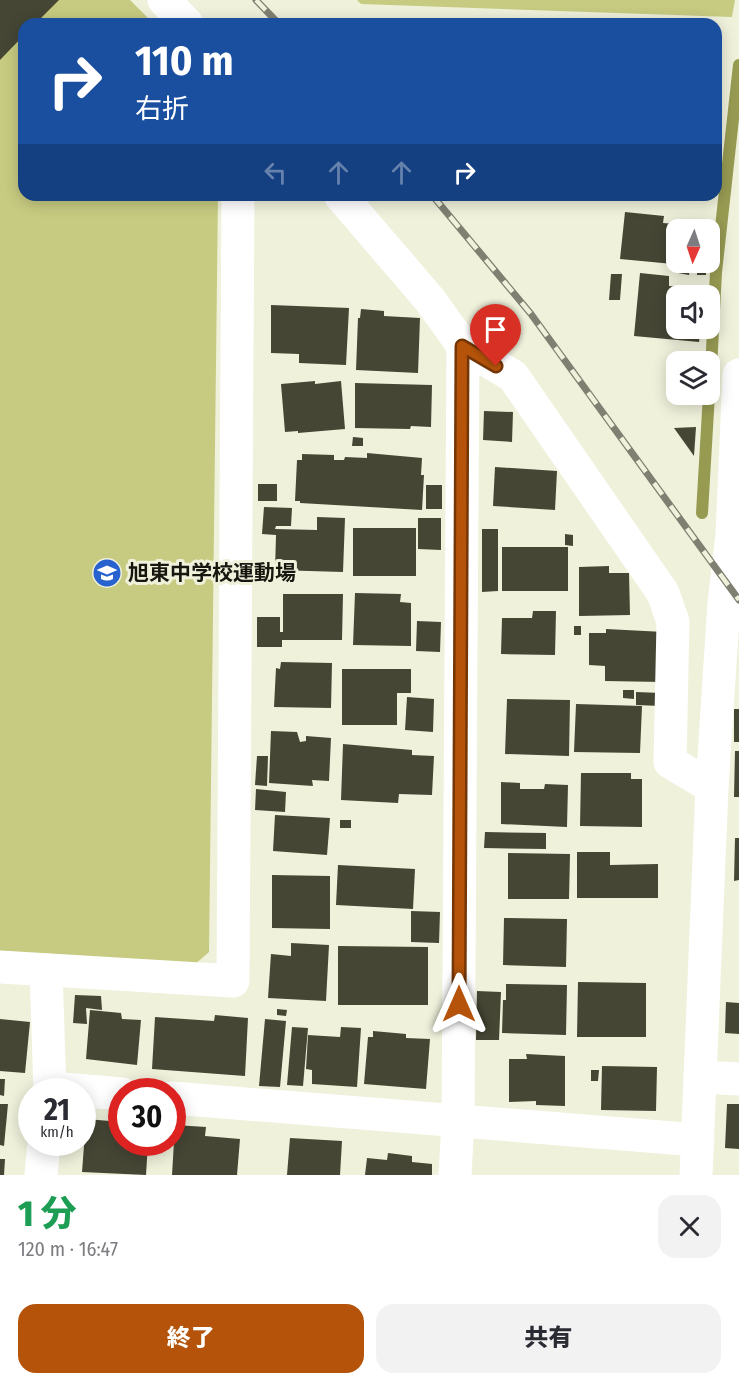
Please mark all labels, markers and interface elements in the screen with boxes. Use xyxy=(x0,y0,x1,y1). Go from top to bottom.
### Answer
text: 110 m xyxy=(135,36,234,86)
icon: right xyxy=(36,42,114,120)
text: 右折 xyxy=(135,93,189,125)
icon: left xyxy=(259,156,292,189)
icon: ahead xyxy=(322,156,355,189)
icon: ahead xyxy=(385,156,418,189)
icon: right xyxy=(448,156,481,189)
north arrow xyxy=(666,219,720,273)
map controls xyxy=(666,219,720,405)
button: sound xyxy=(666,285,720,339)
pin xyxy=(470,304,521,366)
icon: arrive xyxy=(479,313,512,346)
button: layers xyxy=(666,351,720,405)
school or university icon: 旭東中学校運動場 xyxy=(91,557,123,589)
place label: 旭東中学校運動場 xyxy=(128,560,296,586)
position arrow xyxy=(427,972,491,1036)
speed limit sign: 30 xyxy=(108,1078,186,1156)
text: 21 xyxy=(44,1092,70,1128)
text: km/h xyxy=(40,1123,74,1141)
text: 1 分 xyxy=(18,1192,77,1236)
button: close xyxy=(658,1195,721,1258)
text: 120 m · 16:47 xyxy=(18,1237,118,1261)
button: 終了 xyxy=(18,1304,364,1373)
button: 共有 xyxy=(376,1304,721,1373)

